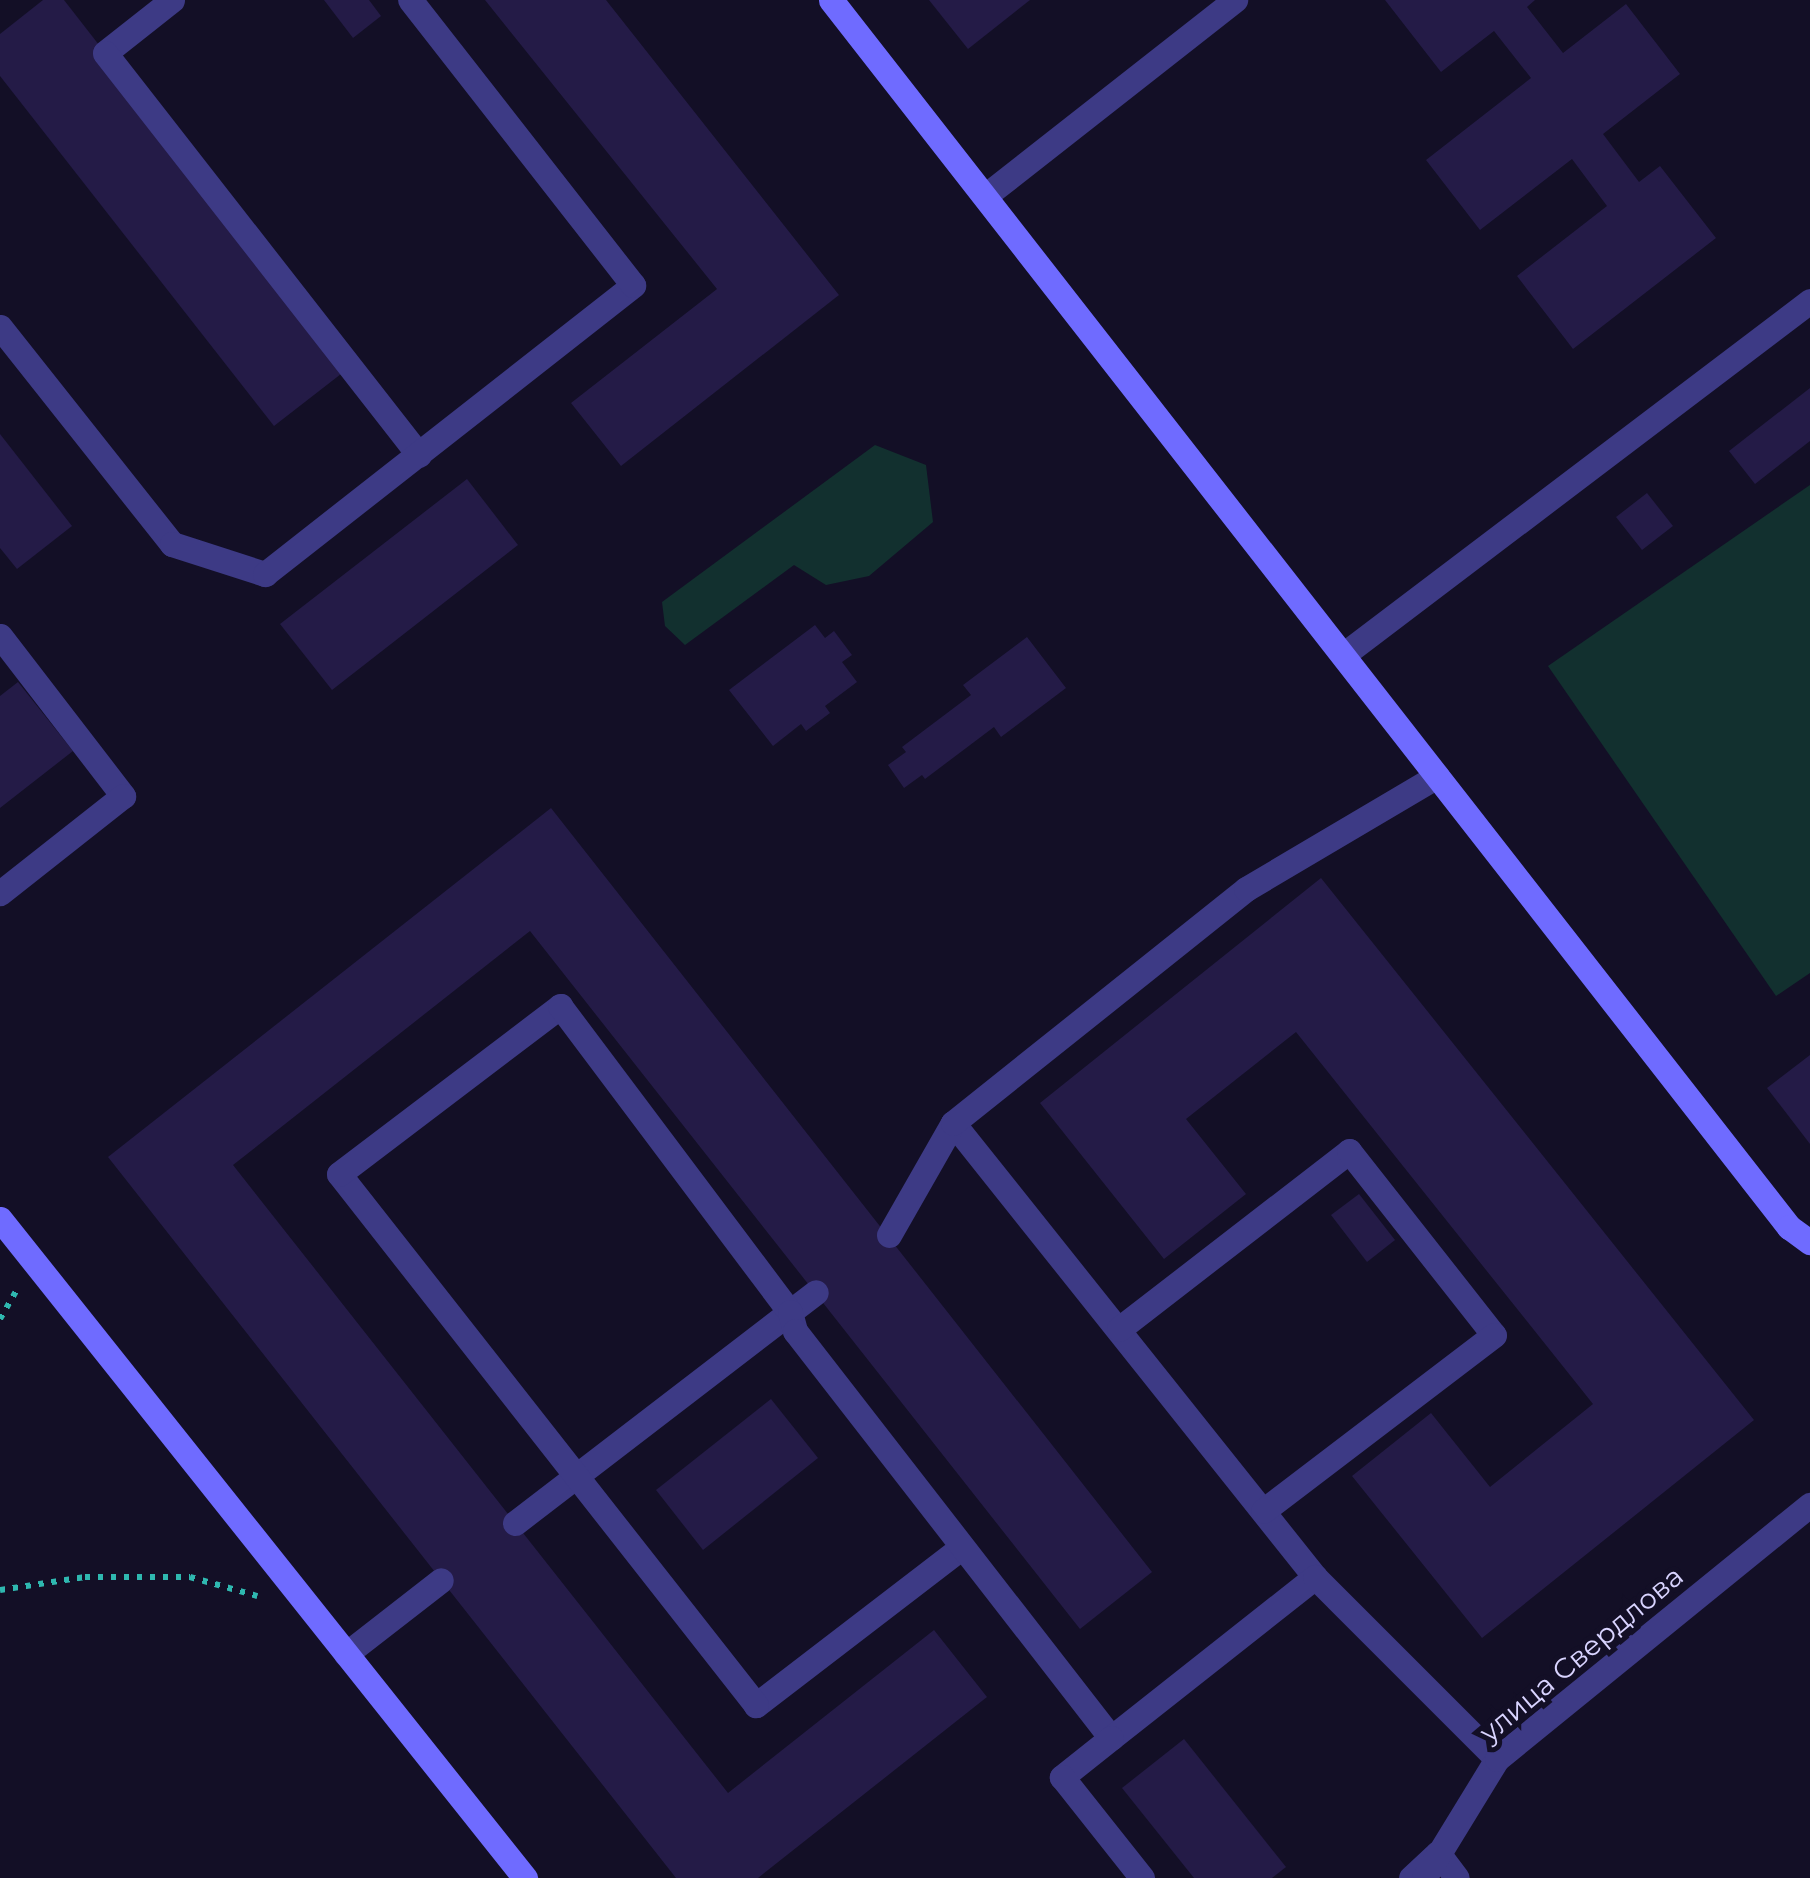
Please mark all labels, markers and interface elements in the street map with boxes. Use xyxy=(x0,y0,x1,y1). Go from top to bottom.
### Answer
street label: улица Свердлова xyxy=(1472,1559,1690,1749)

